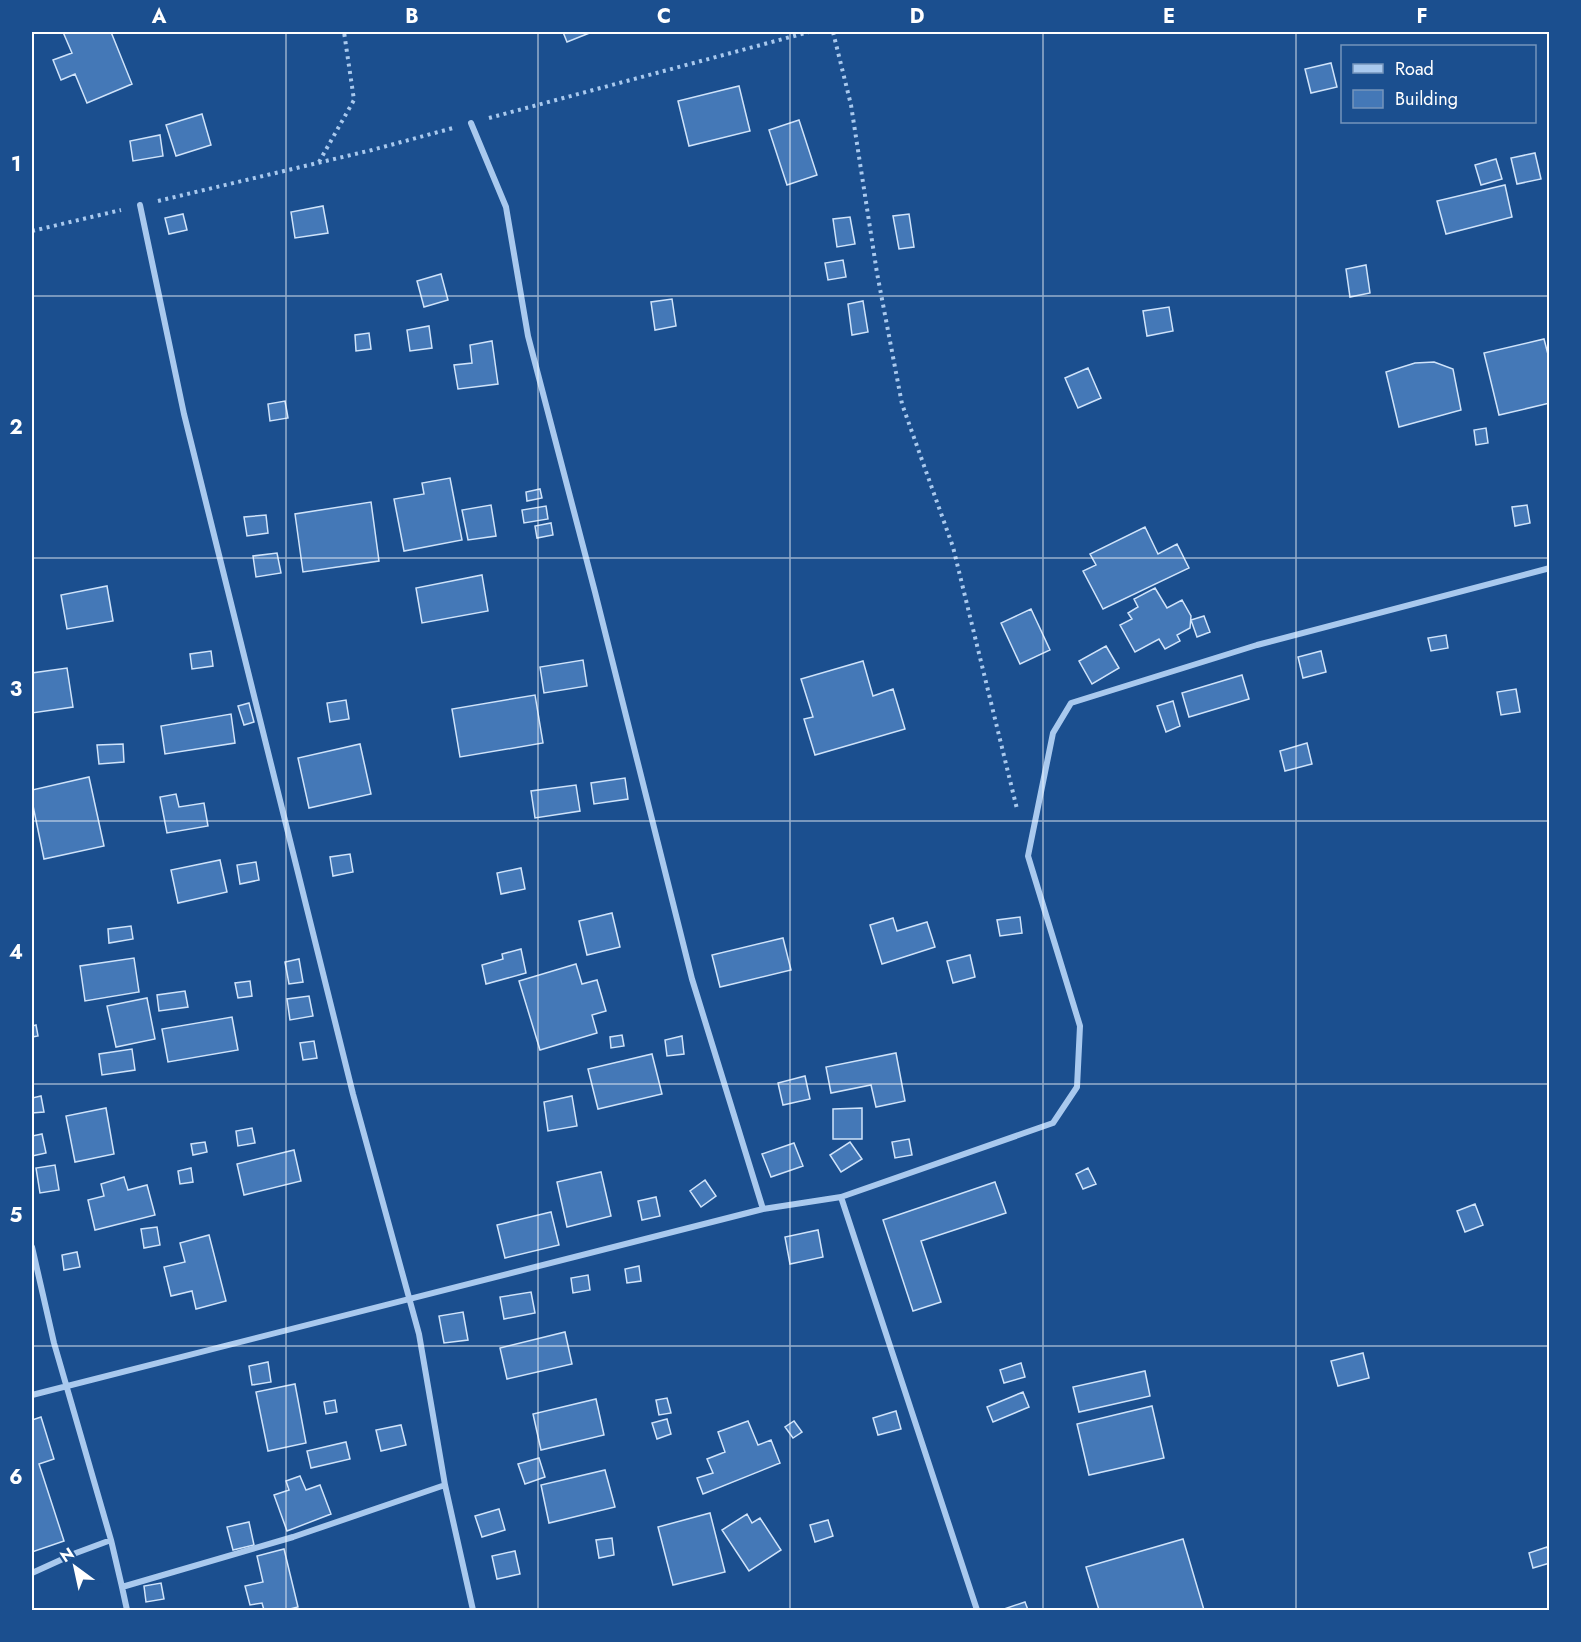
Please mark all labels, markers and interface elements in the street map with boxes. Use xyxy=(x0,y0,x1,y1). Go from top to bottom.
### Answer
text: A xyxy=(151,2,167,31)
text: B xyxy=(405,2,419,31)
text: C xyxy=(657,2,671,31)
text: D xyxy=(910,2,924,31)
text: E xyxy=(1163,2,1175,31)
text: F xyxy=(1416,2,1428,31)
legend xyxy=(1341,45,1536,123)
text: Road xyxy=(1395,56,1434,82)
text: Building xyxy=(1395,86,1458,112)
text: 1 xyxy=(11,150,21,179)
text: 2 xyxy=(9,413,23,442)
text: 3 xyxy=(10,675,22,704)
text: 4 xyxy=(9,938,23,967)
text: 5 xyxy=(10,1201,23,1230)
text: 6 xyxy=(9,1463,23,1492)
north arrow xyxy=(45,1537,105,1597)
text: N xyxy=(56,1542,79,1568)

